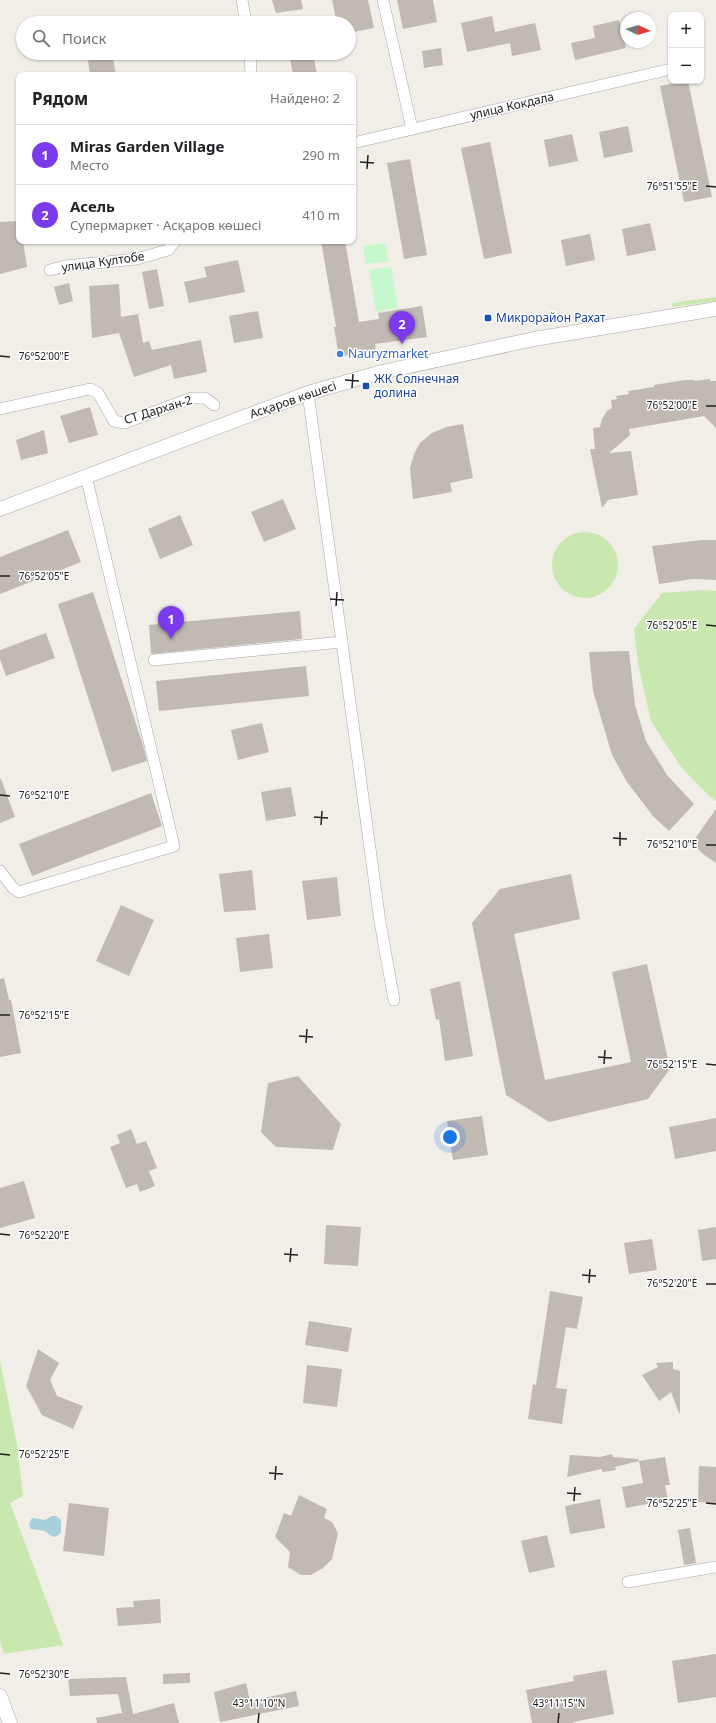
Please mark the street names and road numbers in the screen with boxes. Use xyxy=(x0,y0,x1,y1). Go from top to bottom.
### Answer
street label: улица Кокдала xyxy=(468,88,555,123)
street label: улица Култобе xyxy=(60,247,146,276)
street label: Асқаров көшесі xyxy=(247,377,339,422)
street label: СТ Дархан-2 xyxy=(122,391,194,428)

